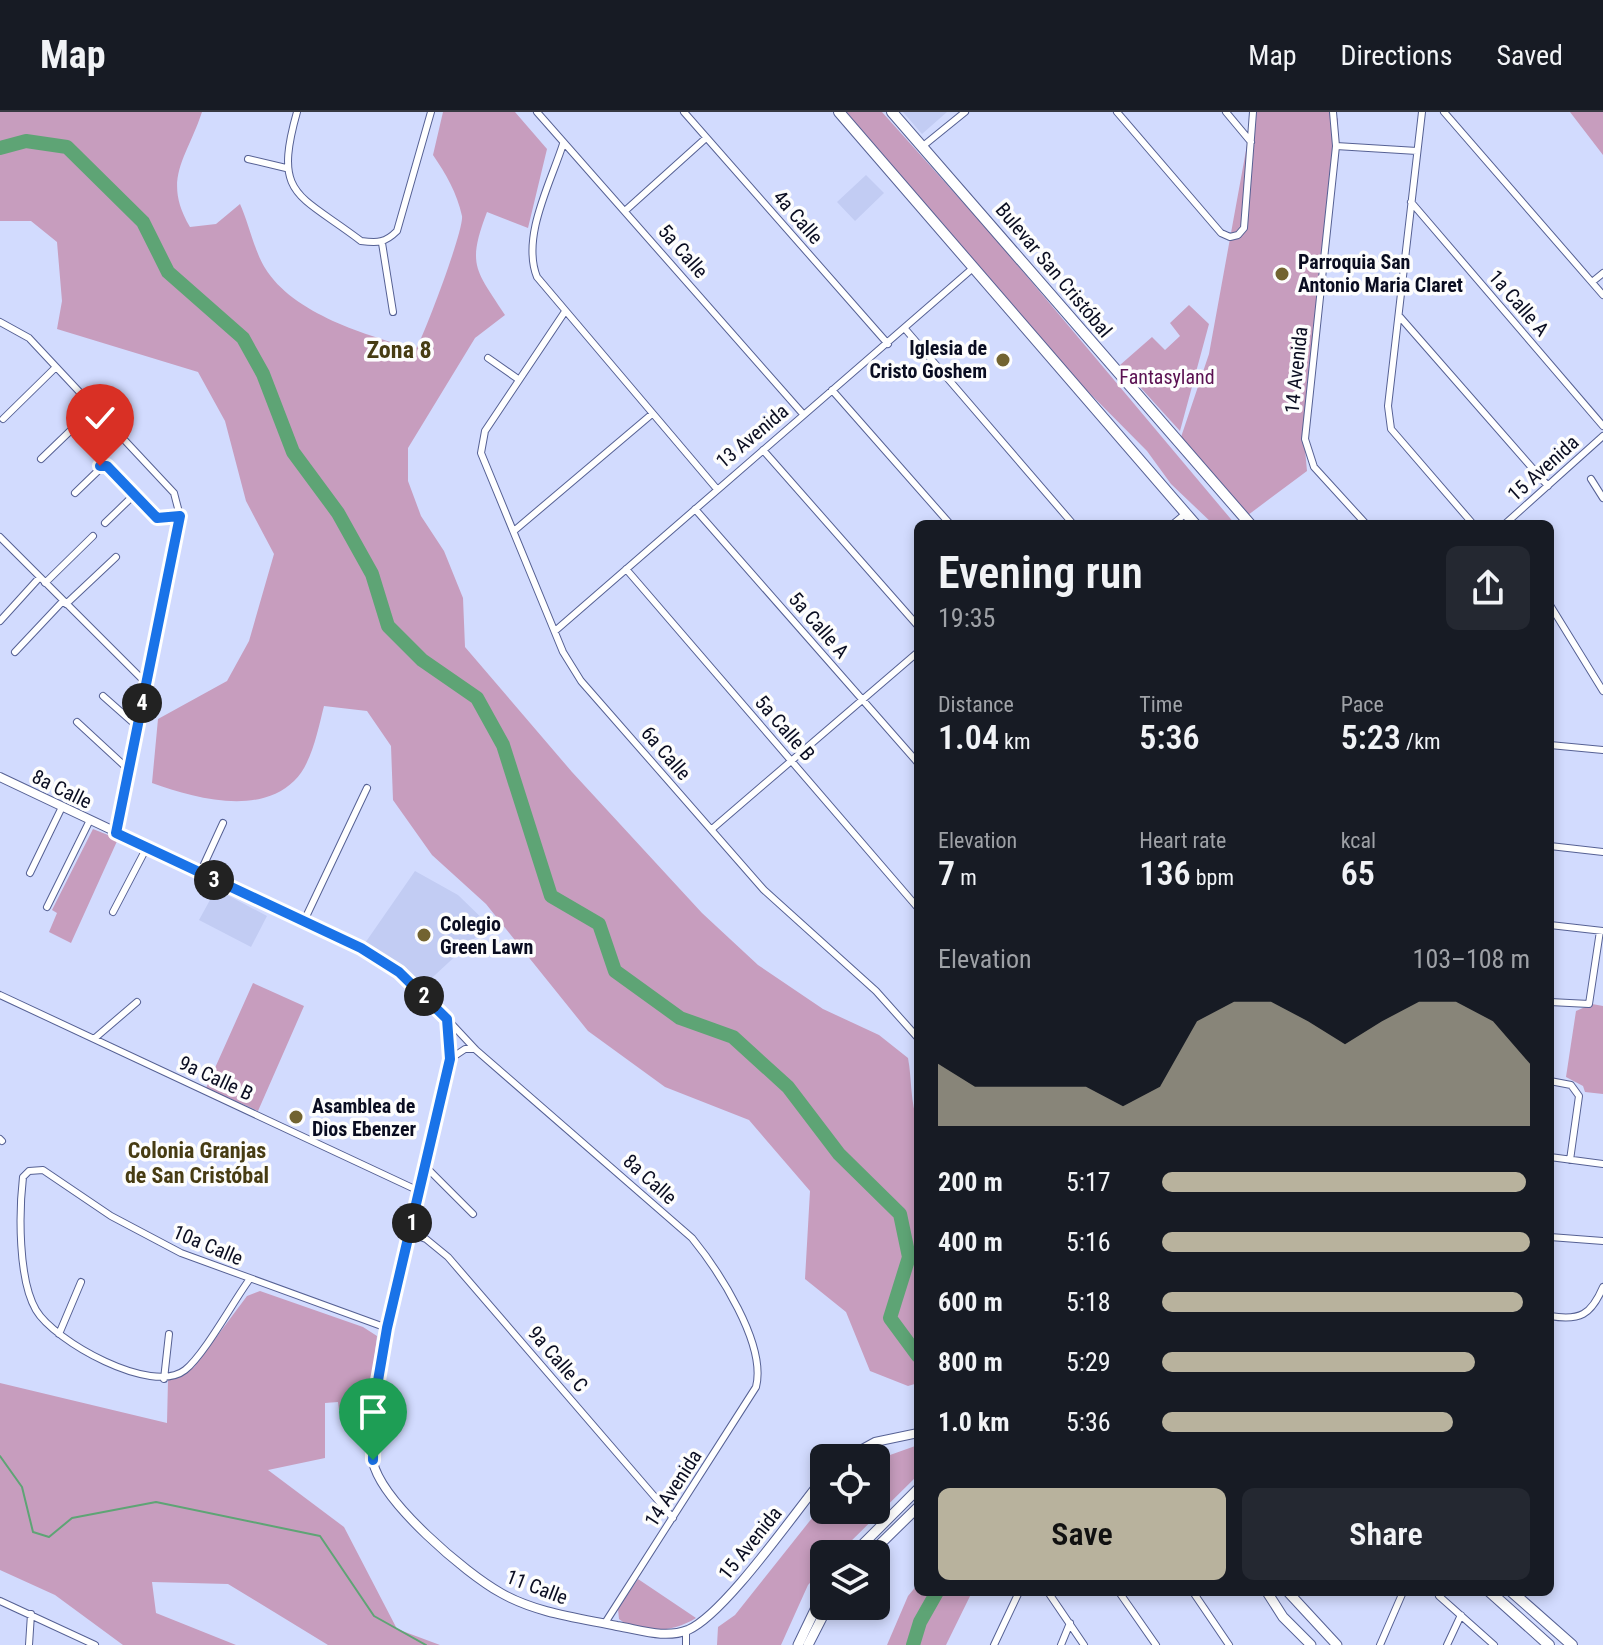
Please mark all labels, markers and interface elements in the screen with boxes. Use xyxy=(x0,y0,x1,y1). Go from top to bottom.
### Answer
text: Map xyxy=(40,33,106,77)
text: Map xyxy=(1248,39,1297,72)
text: Directions xyxy=(1341,39,1452,72)
text: Saved xyxy=(1496,39,1563,72)
street label: 4a Calle xyxy=(768,185,828,249)
street label: Bulevar San Cristóbal xyxy=(991,198,1117,342)
street label: 5a Calle xyxy=(653,219,713,283)
place label: Parroquia San Antonio Maria Claret xyxy=(1298,250,1463,297)
marker: Parroquia San Antonio Maria Claret xyxy=(1273,265,1291,283)
street label: 1a Calle A xyxy=(1484,265,1554,341)
street label: 14 Avenida xyxy=(1280,325,1312,415)
district label: Zona 8 xyxy=(366,336,432,364)
place label: Iglesia de Cristo Goshem xyxy=(869,336,987,383)
marker: Iglesia de Cristo Goshem xyxy=(994,351,1012,369)
park label: Fantasyland xyxy=(1119,365,1215,389)
pin xyxy=(66,384,134,466)
icon: check xyxy=(78,396,122,440)
street label: 13 Avenida xyxy=(711,399,793,473)
street label: 15 Avenida xyxy=(1503,430,1583,506)
button: share xyxy=(1446,546,1530,630)
text: Evening run xyxy=(938,547,1143,599)
street label: 5a Calle A xyxy=(784,587,854,663)
text: 19:35 xyxy=(938,603,995,633)
pin: 4 xyxy=(122,683,162,723)
text: 4 xyxy=(136,690,148,715)
street label: 5a Calle B xyxy=(750,690,820,766)
text: Distance xyxy=(938,692,1014,717)
text: Time xyxy=(1139,692,1183,717)
text: Pace xyxy=(1341,692,1384,717)
text: 1.04 xyxy=(938,717,999,757)
text: 5:36 xyxy=(1139,717,1200,757)
text: 5:23 xyxy=(1341,717,1401,757)
street label: 6a Calle xyxy=(636,721,696,785)
text: km xyxy=(999,729,1031,754)
text: /km xyxy=(1401,729,1441,754)
street label: 8a Calle xyxy=(28,764,96,814)
text: Elevation xyxy=(938,828,1017,853)
text: Heart rate xyxy=(1139,828,1226,853)
text: kcal xyxy=(1341,828,1376,853)
text: 7 xyxy=(938,853,955,893)
text: 136 xyxy=(1139,853,1191,893)
text: 65 xyxy=(1341,853,1375,893)
pin: 3 xyxy=(194,860,234,900)
text: m xyxy=(955,865,977,890)
text: bpm xyxy=(1191,865,1234,890)
text: 3 xyxy=(208,867,220,892)
place label: Colegio Green Lawn xyxy=(440,912,533,959)
marker: Colegio Green Lawn xyxy=(415,926,433,944)
text: Elevation xyxy=(938,944,1032,974)
text: 103–108 m xyxy=(1413,944,1530,974)
pin: 2 xyxy=(404,976,444,1016)
text: 2 xyxy=(418,983,430,1008)
street label: 9a Calle B xyxy=(175,1050,257,1106)
place label: Asamblea de Dios Ebenzer xyxy=(312,1094,417,1141)
marker: Asamblea de Dios Ebenzer xyxy=(287,1108,305,1126)
district label: Colonia Granjas de San Cristóbal xyxy=(125,1138,269,1188)
street label: 8a Calle xyxy=(618,1149,682,1209)
text: 200 m xyxy=(938,1167,1003,1197)
text: 5:17 xyxy=(1066,1167,1111,1197)
pin: 1 xyxy=(392,1203,432,1243)
text: 1 xyxy=(406,1210,418,1235)
street label: 10a Calle xyxy=(170,1220,246,1270)
text: 400 m xyxy=(938,1227,1003,1257)
text: 5:16 xyxy=(1066,1227,1111,1257)
text: 600 m xyxy=(938,1287,1003,1317)
text: 5:18 xyxy=(1066,1287,1111,1317)
street label: 9a Calle C xyxy=(523,1321,593,1397)
text: 800 m xyxy=(938,1347,1003,1377)
text: 5:29 xyxy=(1066,1347,1111,1377)
pin xyxy=(339,1378,407,1460)
icon: arrive xyxy=(351,1390,395,1434)
text: 1.0 km xyxy=(938,1407,1010,1437)
text: 5:36 xyxy=(1066,1407,1111,1437)
map controls xyxy=(810,1444,890,1620)
button: locate xyxy=(810,1444,890,1524)
street label: 14 Avenida xyxy=(639,1445,707,1531)
button: Save xyxy=(938,1488,1226,1580)
button: Share xyxy=(1242,1488,1530,1580)
street label: 15 Avenida xyxy=(713,1502,787,1584)
button: layers xyxy=(810,1540,890,1620)
street label: 11 Calle xyxy=(503,1564,571,1610)

